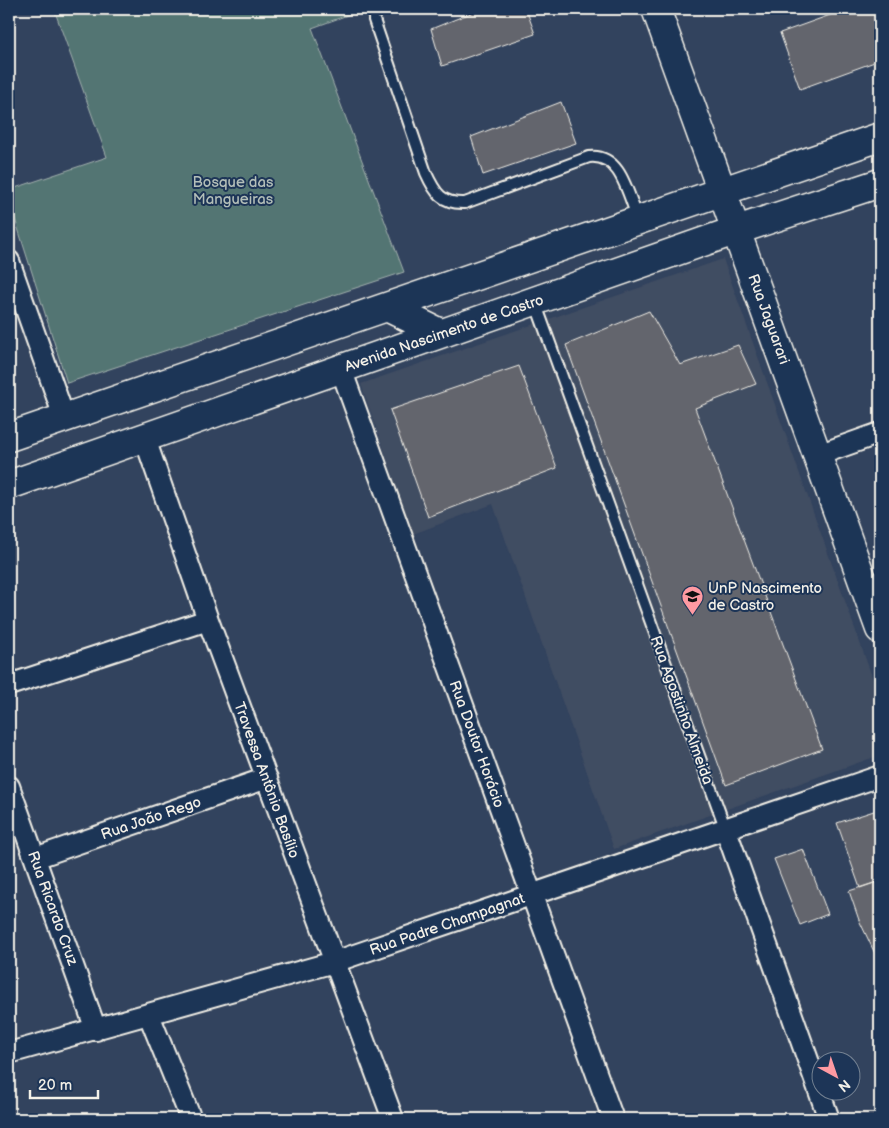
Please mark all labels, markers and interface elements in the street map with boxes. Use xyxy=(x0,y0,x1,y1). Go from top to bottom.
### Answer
park label: Bosque das Mangueiras xyxy=(193,173,274,209)
street label: Rua Jaguarari xyxy=(743,271,794,367)
street label: Avenida Nascimento de Castro xyxy=(342,290,546,377)
place label: UnP Nascimento de Castro xyxy=(708,579,822,615)
school or university icon: UnP Nascimento de Castro xyxy=(680,585,704,616)
street label: Rua Agostinho Almeida xyxy=(646,633,717,787)
street label: Rua Doutor Horácio xyxy=(445,678,508,811)
street label: Travessa Antônio Basílio xyxy=(229,699,304,861)
street label: Rua João Rego xyxy=(99,792,204,845)
street label: Rua Ricardo Cruz xyxy=(23,848,82,969)
street label: Rua Padre Champagnat xyxy=(367,889,528,960)
north arrow xyxy=(812,1050,862,1100)
scale bar xyxy=(30,1068,98,1100)
text: 20 m xyxy=(38,1076,72,1095)
text: N xyxy=(835,1076,854,1095)

